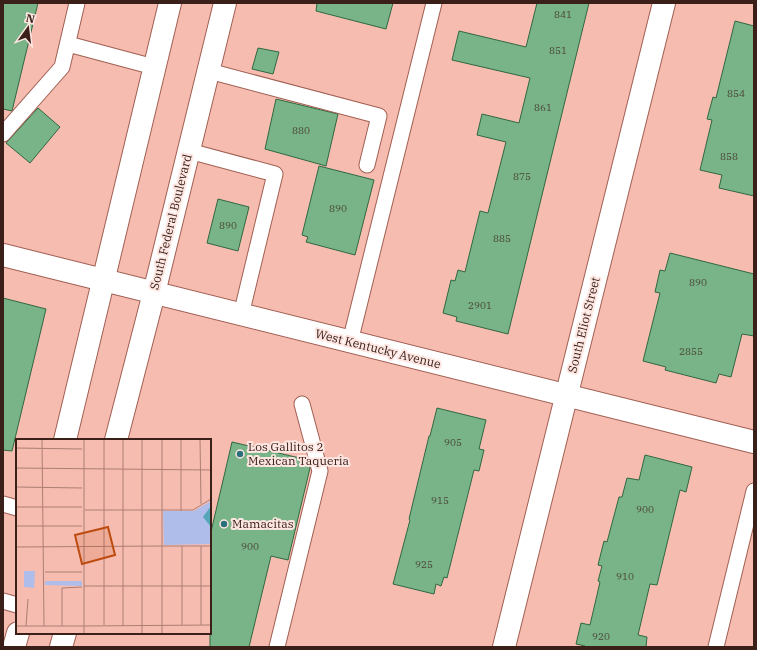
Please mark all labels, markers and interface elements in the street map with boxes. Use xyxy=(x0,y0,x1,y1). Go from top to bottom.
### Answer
north arrow xyxy=(8,8,48,48)
house number: 841 xyxy=(554,8,572,21)
text: N xyxy=(25,10,37,26)
house number: 851 xyxy=(549,44,567,57)
house number: 854 xyxy=(727,87,745,100)
house number: 861 xyxy=(534,101,552,114)
house number: 880 xyxy=(292,124,310,137)
house number: 858 xyxy=(720,150,738,163)
street label: South Federal Boulevard xyxy=(146,153,195,291)
house number: 875 xyxy=(513,170,531,183)
house number: 890 xyxy=(329,202,347,215)
house number: 890 xyxy=(219,219,237,232)
house number: 885 xyxy=(493,232,511,245)
street label: South Eliot Street xyxy=(564,275,603,374)
house number: 890 xyxy=(689,276,707,289)
house number: 2901 xyxy=(468,299,492,312)
street label: West Kentucky Avenue xyxy=(314,326,442,371)
house number: 2855 xyxy=(679,345,703,358)
house number: 905 xyxy=(444,436,462,449)
inset map xyxy=(16,439,211,634)
place label: Los Gallitos 2 Mexican Taqueria xyxy=(248,439,349,468)
marker: Los Gallitos 2 Mexican Taqueria xyxy=(235,449,245,459)
house number: 915 xyxy=(431,494,449,507)
house number: 900 xyxy=(636,503,654,516)
place label: Mamacitas xyxy=(232,516,294,531)
marker: Mamacitas xyxy=(219,519,229,529)
house number: 900 xyxy=(241,540,259,553)
house number: 925 xyxy=(415,558,433,571)
house number: 910 xyxy=(616,570,634,583)
house number: 920 xyxy=(592,630,610,643)

